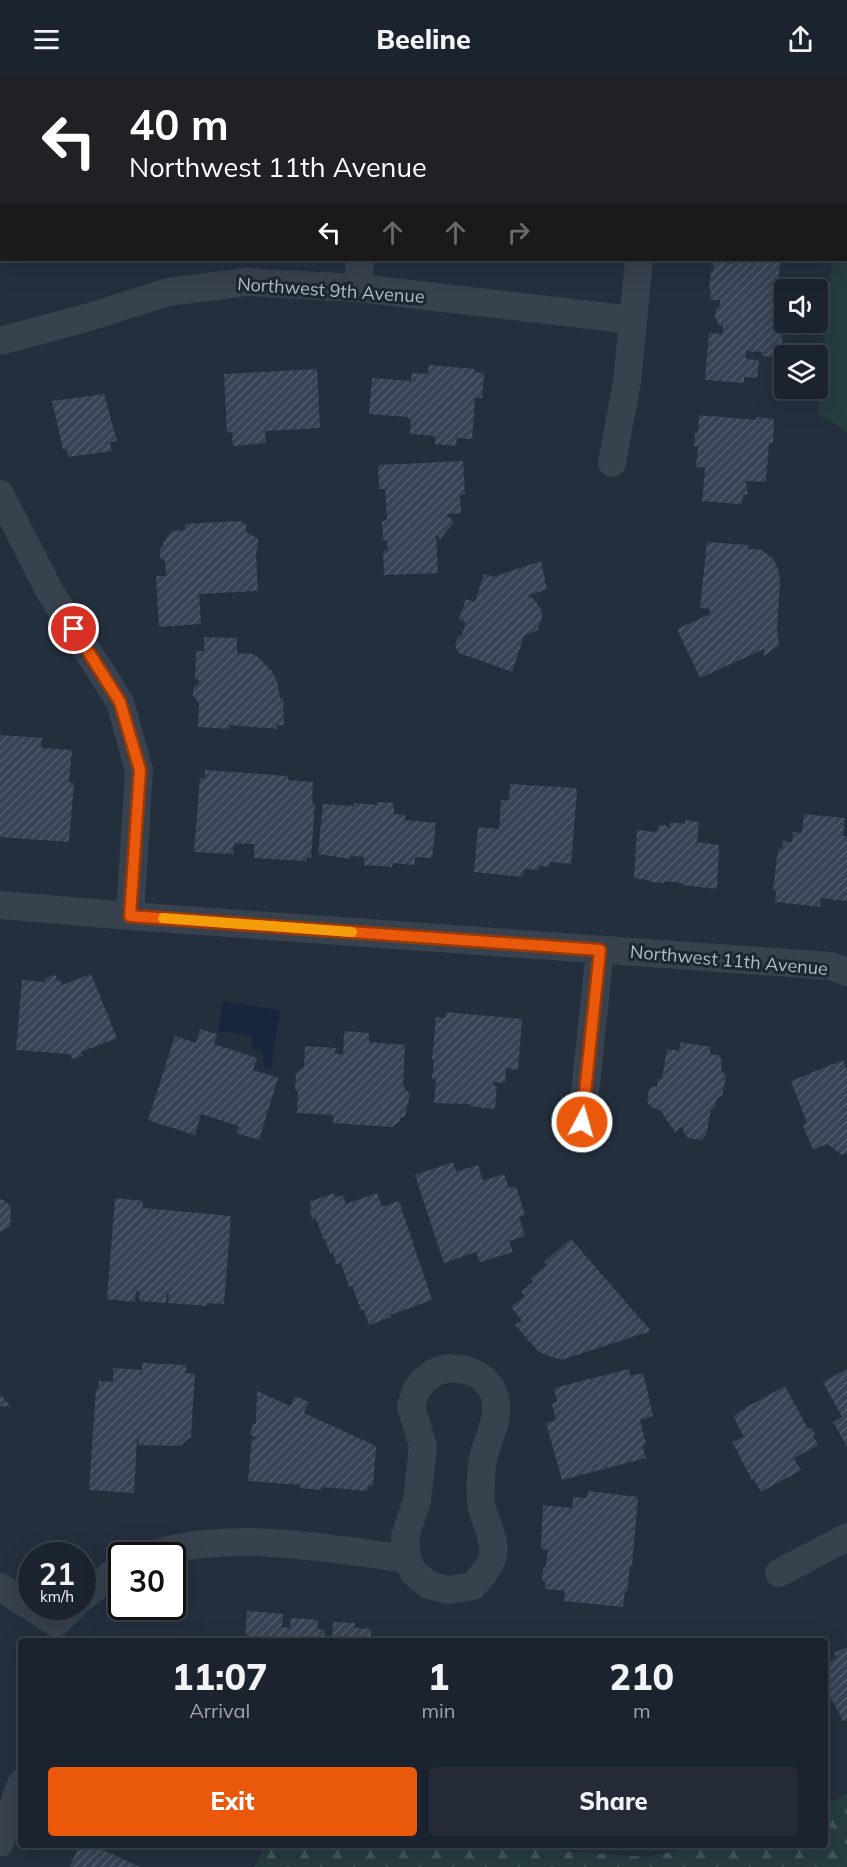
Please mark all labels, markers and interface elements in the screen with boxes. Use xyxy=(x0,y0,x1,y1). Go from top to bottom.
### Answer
text: Beeline xyxy=(376,22,471,56)
icon: menu xyxy=(30,23,63,56)
icon: share xyxy=(784,23,817,56)
text: 40 m xyxy=(129,98,229,151)
icon: left xyxy=(30,102,108,180)
text: Northwest 11th Avenue xyxy=(129,150,427,184)
icon: left xyxy=(313,216,346,249)
icon: ahead xyxy=(376,216,409,249)
icon: ahead xyxy=(439,216,472,249)
icon: right xyxy=(502,216,535,249)
street label: Northwest 9th Avenue xyxy=(237,272,425,308)
map controls xyxy=(774,279,828,399)
button: sound xyxy=(774,279,828,333)
button: layers xyxy=(774,345,828,399)
pin xyxy=(48,603,99,654)
icon: arrive xyxy=(57,612,90,645)
street label: Northwest 11th Avenue xyxy=(629,940,829,980)
position arrow xyxy=(550,1090,614,1154)
speed limit sign: 30 xyxy=(108,1542,186,1620)
text: 21 xyxy=(39,1555,75,1593)
text: km/h xyxy=(40,1587,74,1606)
text: 11:07 xyxy=(172,1654,268,1699)
text: 1 xyxy=(428,1654,449,1699)
text: 210 xyxy=(609,1654,674,1699)
text: Arrival xyxy=(189,1698,250,1723)
text: min xyxy=(421,1698,456,1723)
text: m xyxy=(633,1698,651,1723)
button: Exit xyxy=(48,1767,417,1836)
button: Share xyxy=(429,1767,798,1836)

